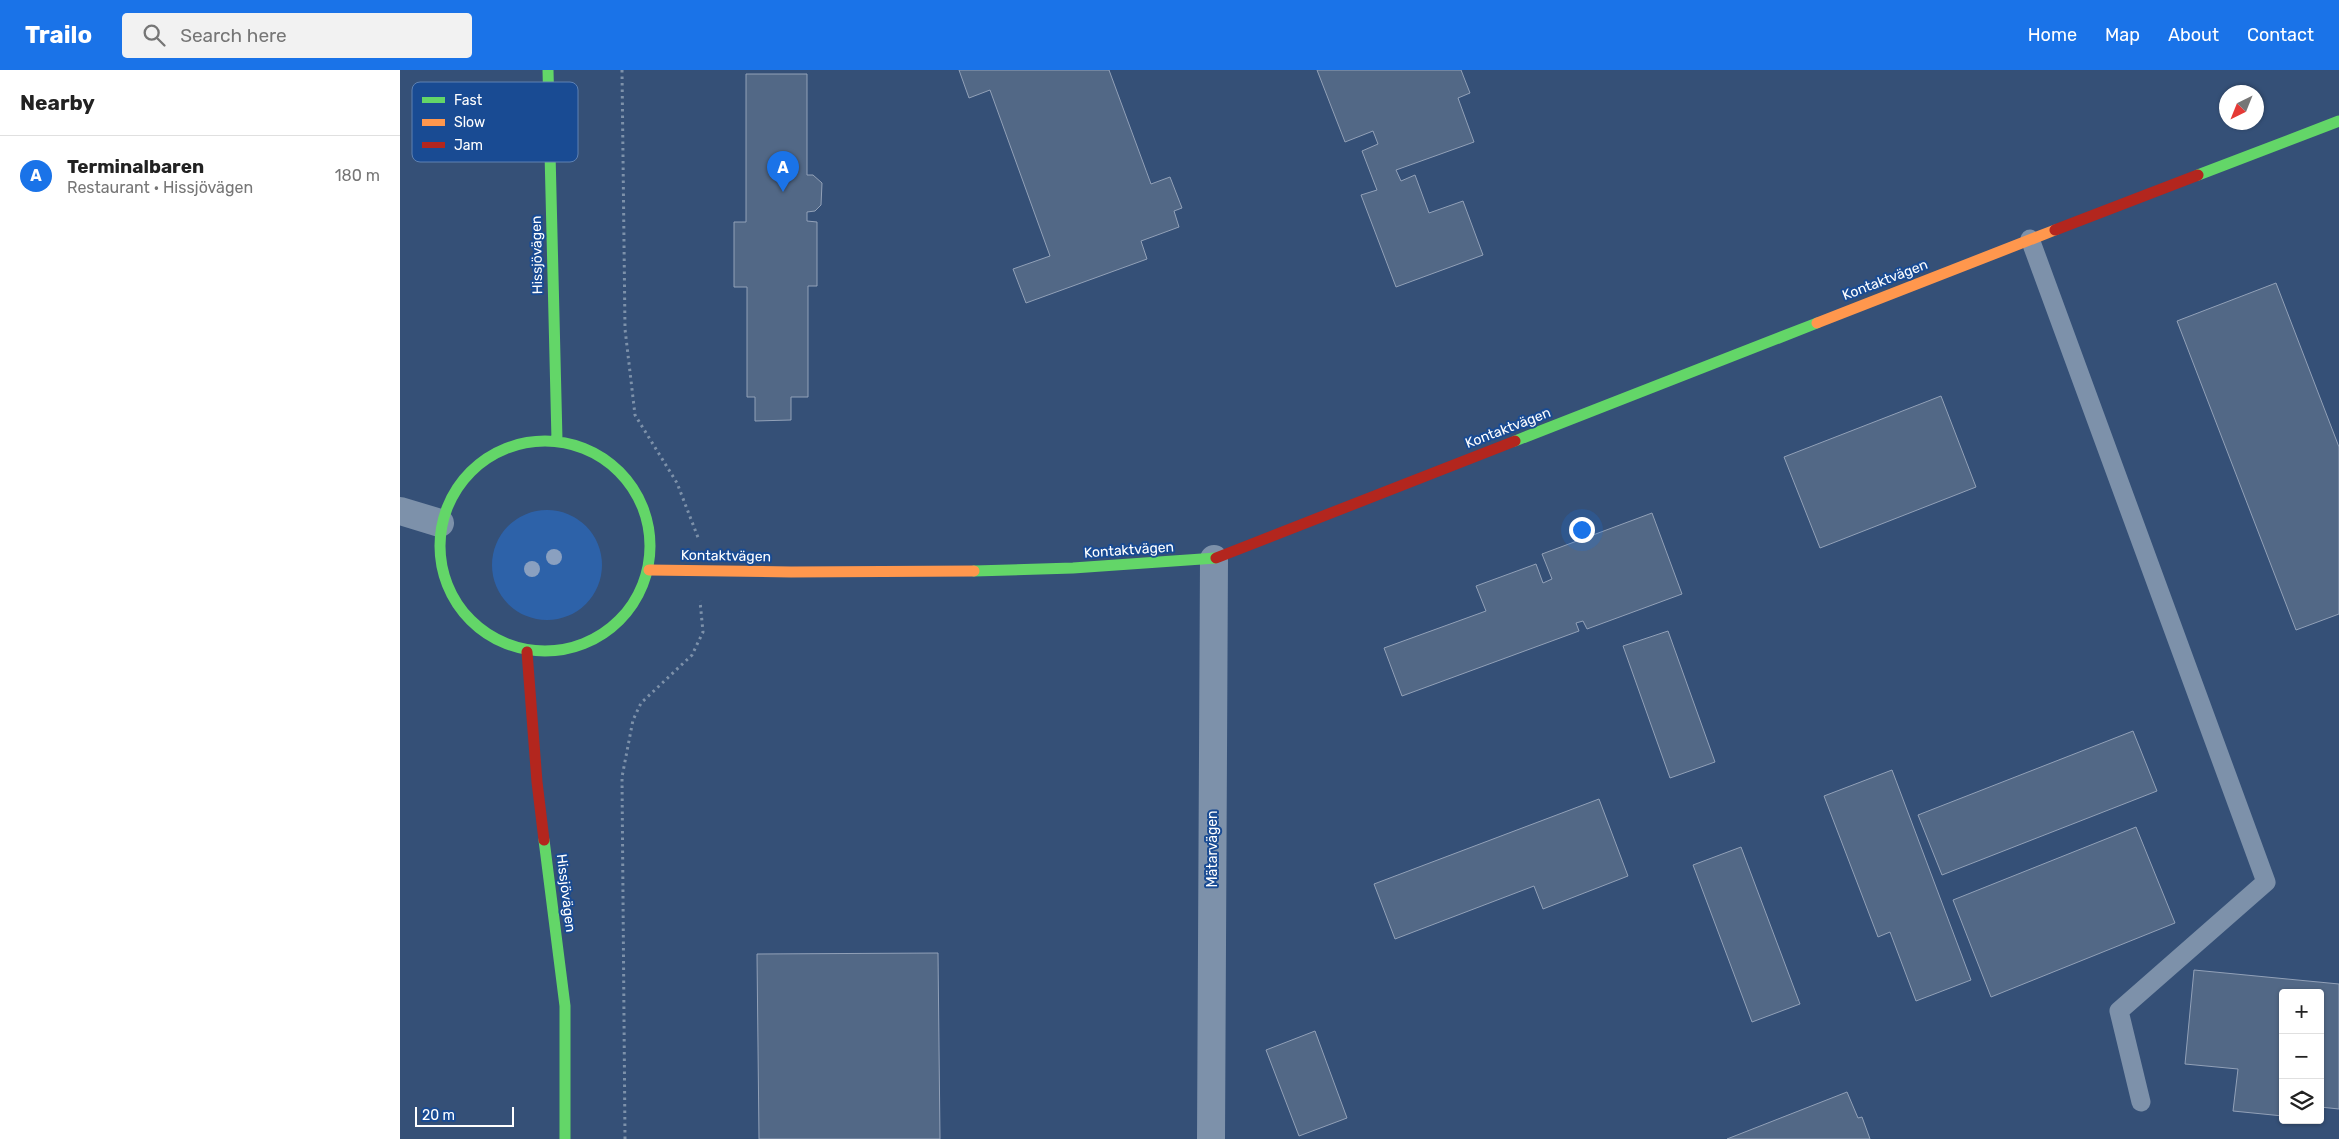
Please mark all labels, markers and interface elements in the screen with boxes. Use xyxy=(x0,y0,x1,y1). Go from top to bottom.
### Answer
search box xyxy=(122,13,472,58)
text: Trailo xyxy=(25,21,92,49)
icon: search xyxy=(140,21,168,49)
text: Search here xyxy=(180,24,287,47)
text: Home xyxy=(2028,24,2077,46)
text: Map xyxy=(2105,24,2140,46)
text: About xyxy=(2168,24,2219,46)
text: Contact xyxy=(2247,24,2314,46)
legend xyxy=(412,82,578,162)
north arrow xyxy=(2219,85,2264,130)
text: Nearby xyxy=(20,90,95,115)
text: Fast xyxy=(454,92,483,109)
text: Slow xyxy=(454,114,485,131)
text: Jam xyxy=(454,137,483,154)
pin: A xyxy=(767,151,799,192)
text: Terminalbaren xyxy=(67,155,204,178)
text: A xyxy=(30,166,42,185)
text: 180 m xyxy=(335,166,380,185)
text: Restaurant · Hissjövägen xyxy=(67,178,253,197)
street label: Hissjövägen xyxy=(528,215,546,295)
street label: Kontaktvägen xyxy=(1840,256,1930,304)
street label: Kontaktvägen xyxy=(1463,404,1553,452)
your location xyxy=(1569,517,1595,543)
street label: Kontaktvägen xyxy=(1083,538,1175,562)
street label: Kontaktvägen xyxy=(681,547,771,565)
street label: Mätarvägen xyxy=(1204,810,1221,888)
street label: Hissjövägen xyxy=(553,853,579,933)
map controls xyxy=(2279,989,2324,1124)
button: + xyxy=(2279,989,2324,1034)
button: − xyxy=(2279,1034,2324,1079)
button: layers xyxy=(2279,1079,2324,1124)
scale bar xyxy=(415,1104,514,1127)
text: 20 m xyxy=(422,1107,455,1124)

